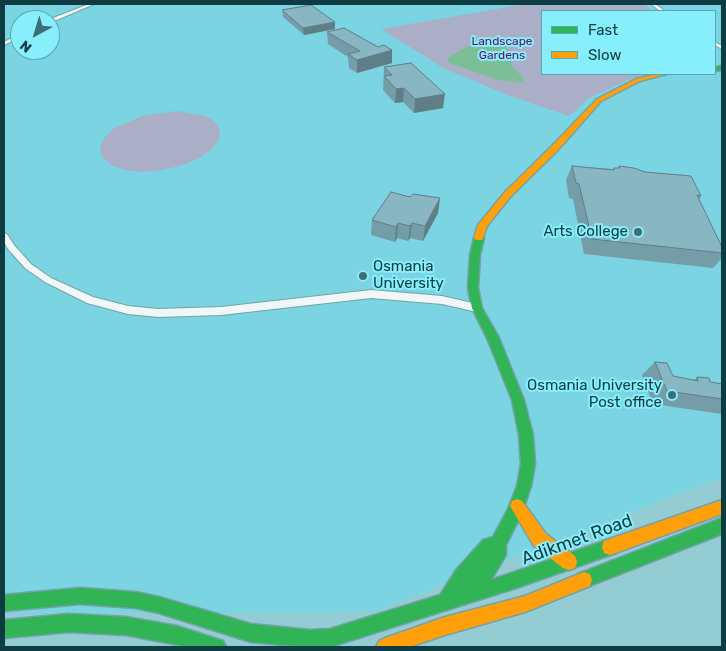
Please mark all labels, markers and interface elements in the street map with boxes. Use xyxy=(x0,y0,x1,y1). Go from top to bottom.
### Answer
north arrow xyxy=(10,10,60,60)
legend xyxy=(541,10,716,75)
text: Fast xyxy=(588,21,618,39)
park label: Landscape Gardens xyxy=(471,35,533,63)
text: N xyxy=(17,36,35,56)
text: Slow xyxy=(588,46,621,64)
place label: Arts College xyxy=(543,223,628,241)
marker: Arts College xyxy=(632,226,644,238)
place label: Osmania University xyxy=(373,258,444,293)
marker: Osmania University xyxy=(357,270,369,282)
place label: Osmania University Post office xyxy=(527,377,662,412)
marker: Osmania University Post office xyxy=(666,389,678,401)
street label: Adikmet Road xyxy=(519,510,635,570)

